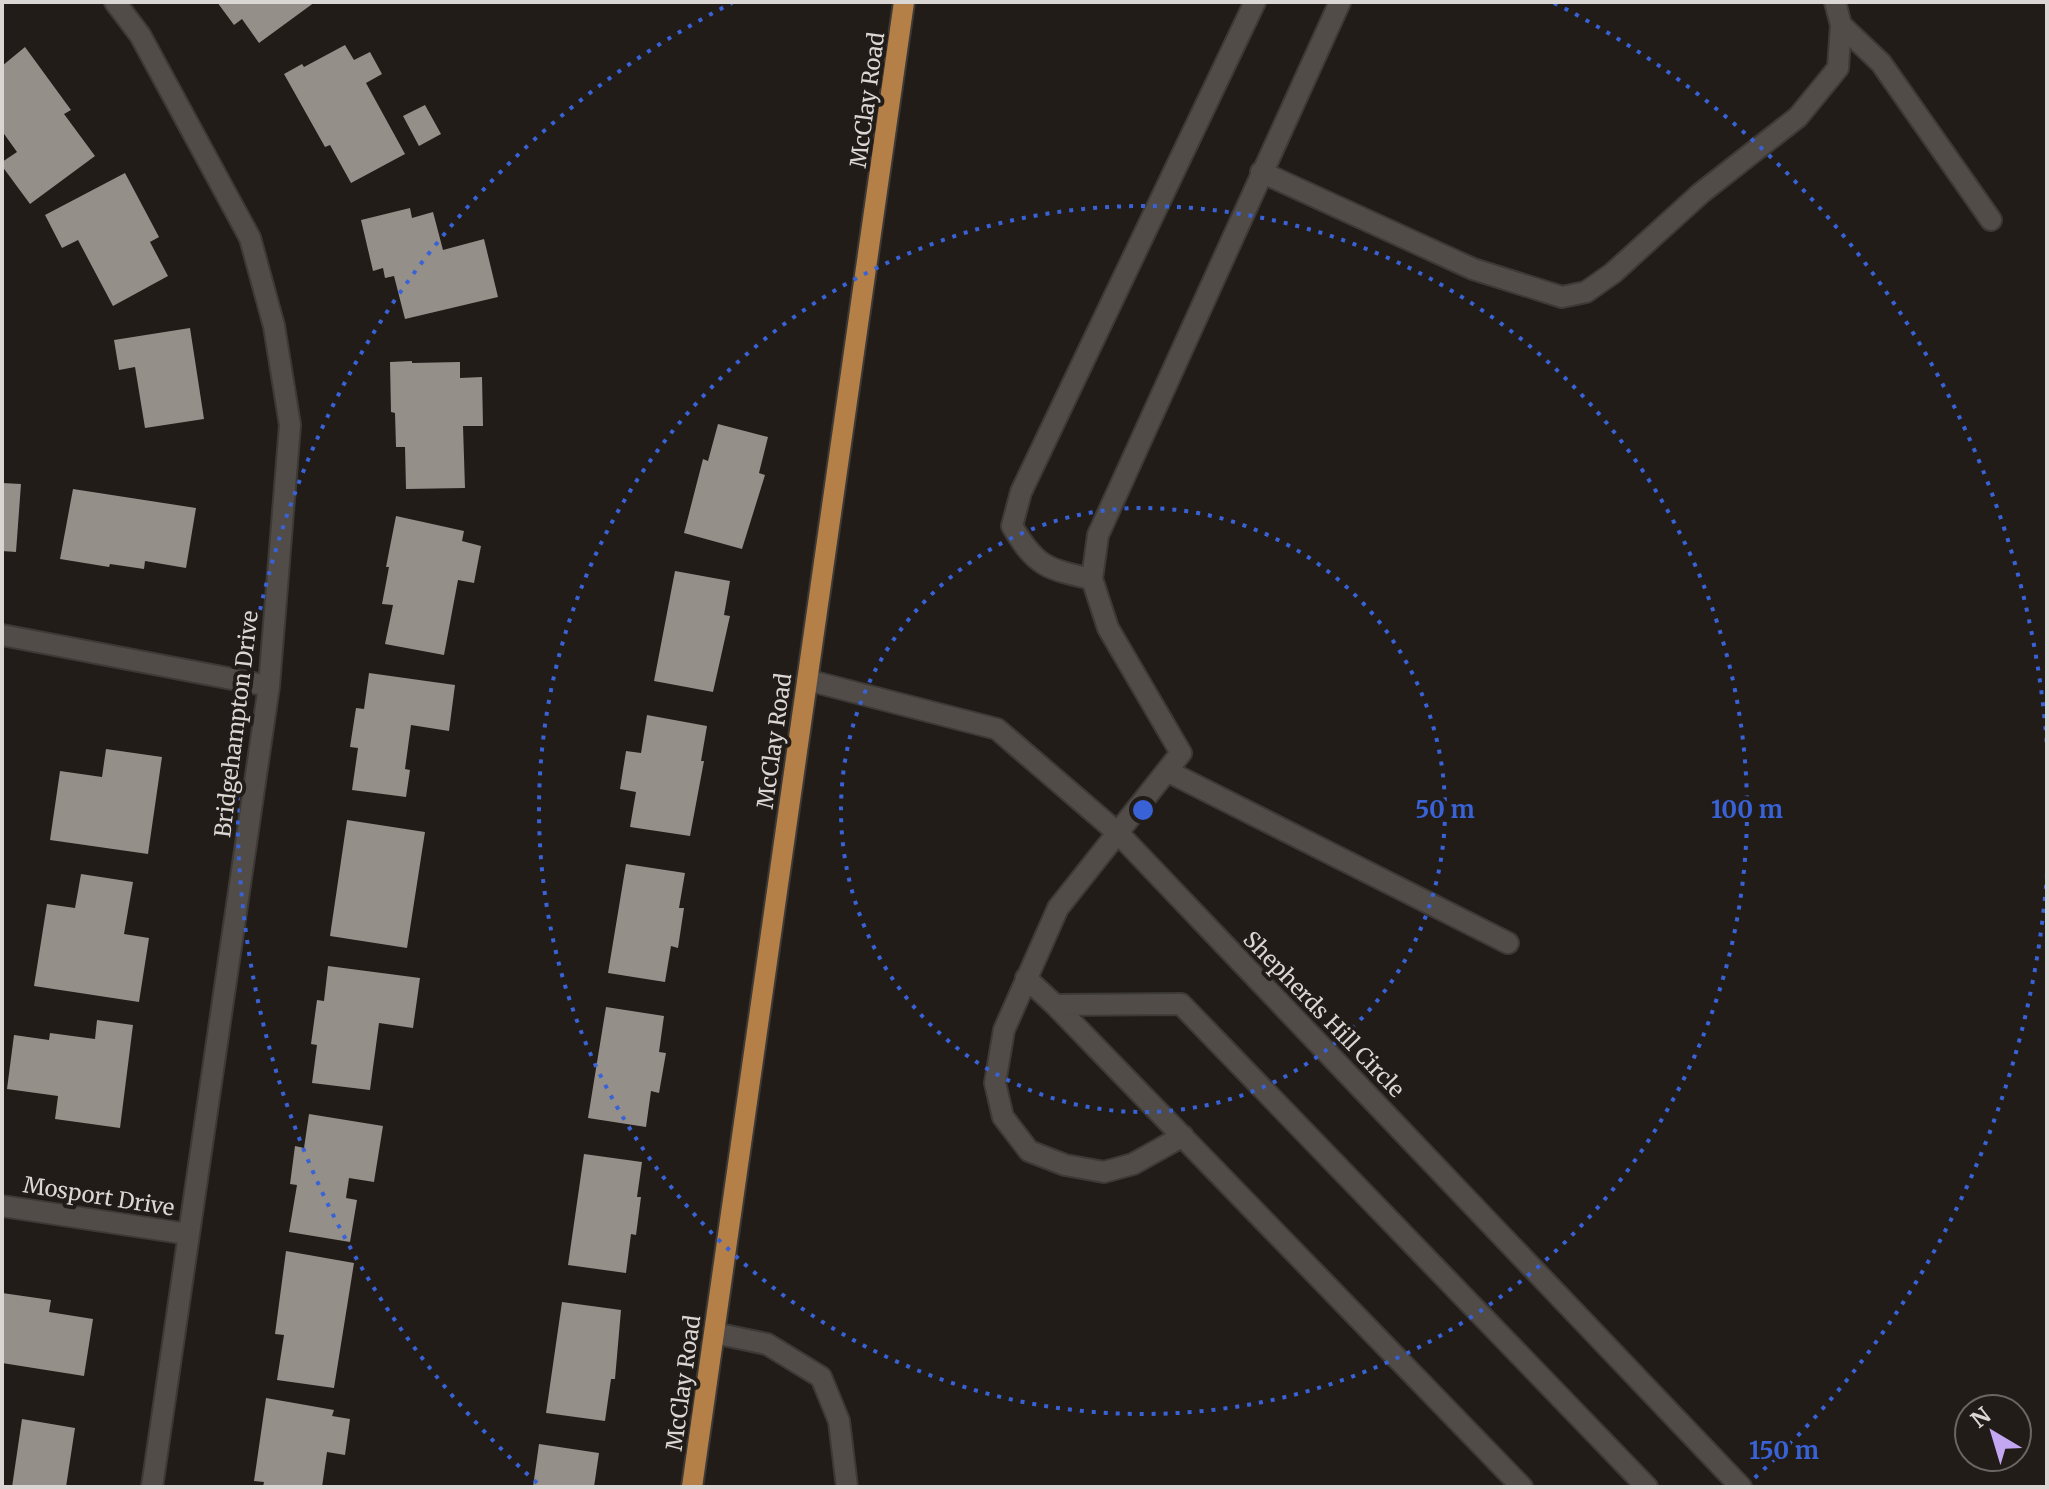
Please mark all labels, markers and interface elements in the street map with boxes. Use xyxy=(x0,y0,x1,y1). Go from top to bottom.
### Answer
street label: McClay Road xyxy=(844,30,890,170)
street label: Bridgehampton Drive xyxy=(208,609,264,839)
street label: McClay Road xyxy=(751,671,797,811)
text: 50 m xyxy=(1415,794,1475,825)
text: 100 m xyxy=(1711,794,1783,825)
centre of rings xyxy=(1129,796,1157,824)
street label: Shepherds Hill Circle xyxy=(1238,925,1410,1103)
street label: Mosport Drive xyxy=(21,1170,177,1222)
street label: McClay Road xyxy=(660,1313,706,1453)
north arrow xyxy=(1953,1393,2033,1473)
text: N xyxy=(1965,1400,1997,1434)
text: 150 m xyxy=(1749,1435,1819,1466)

